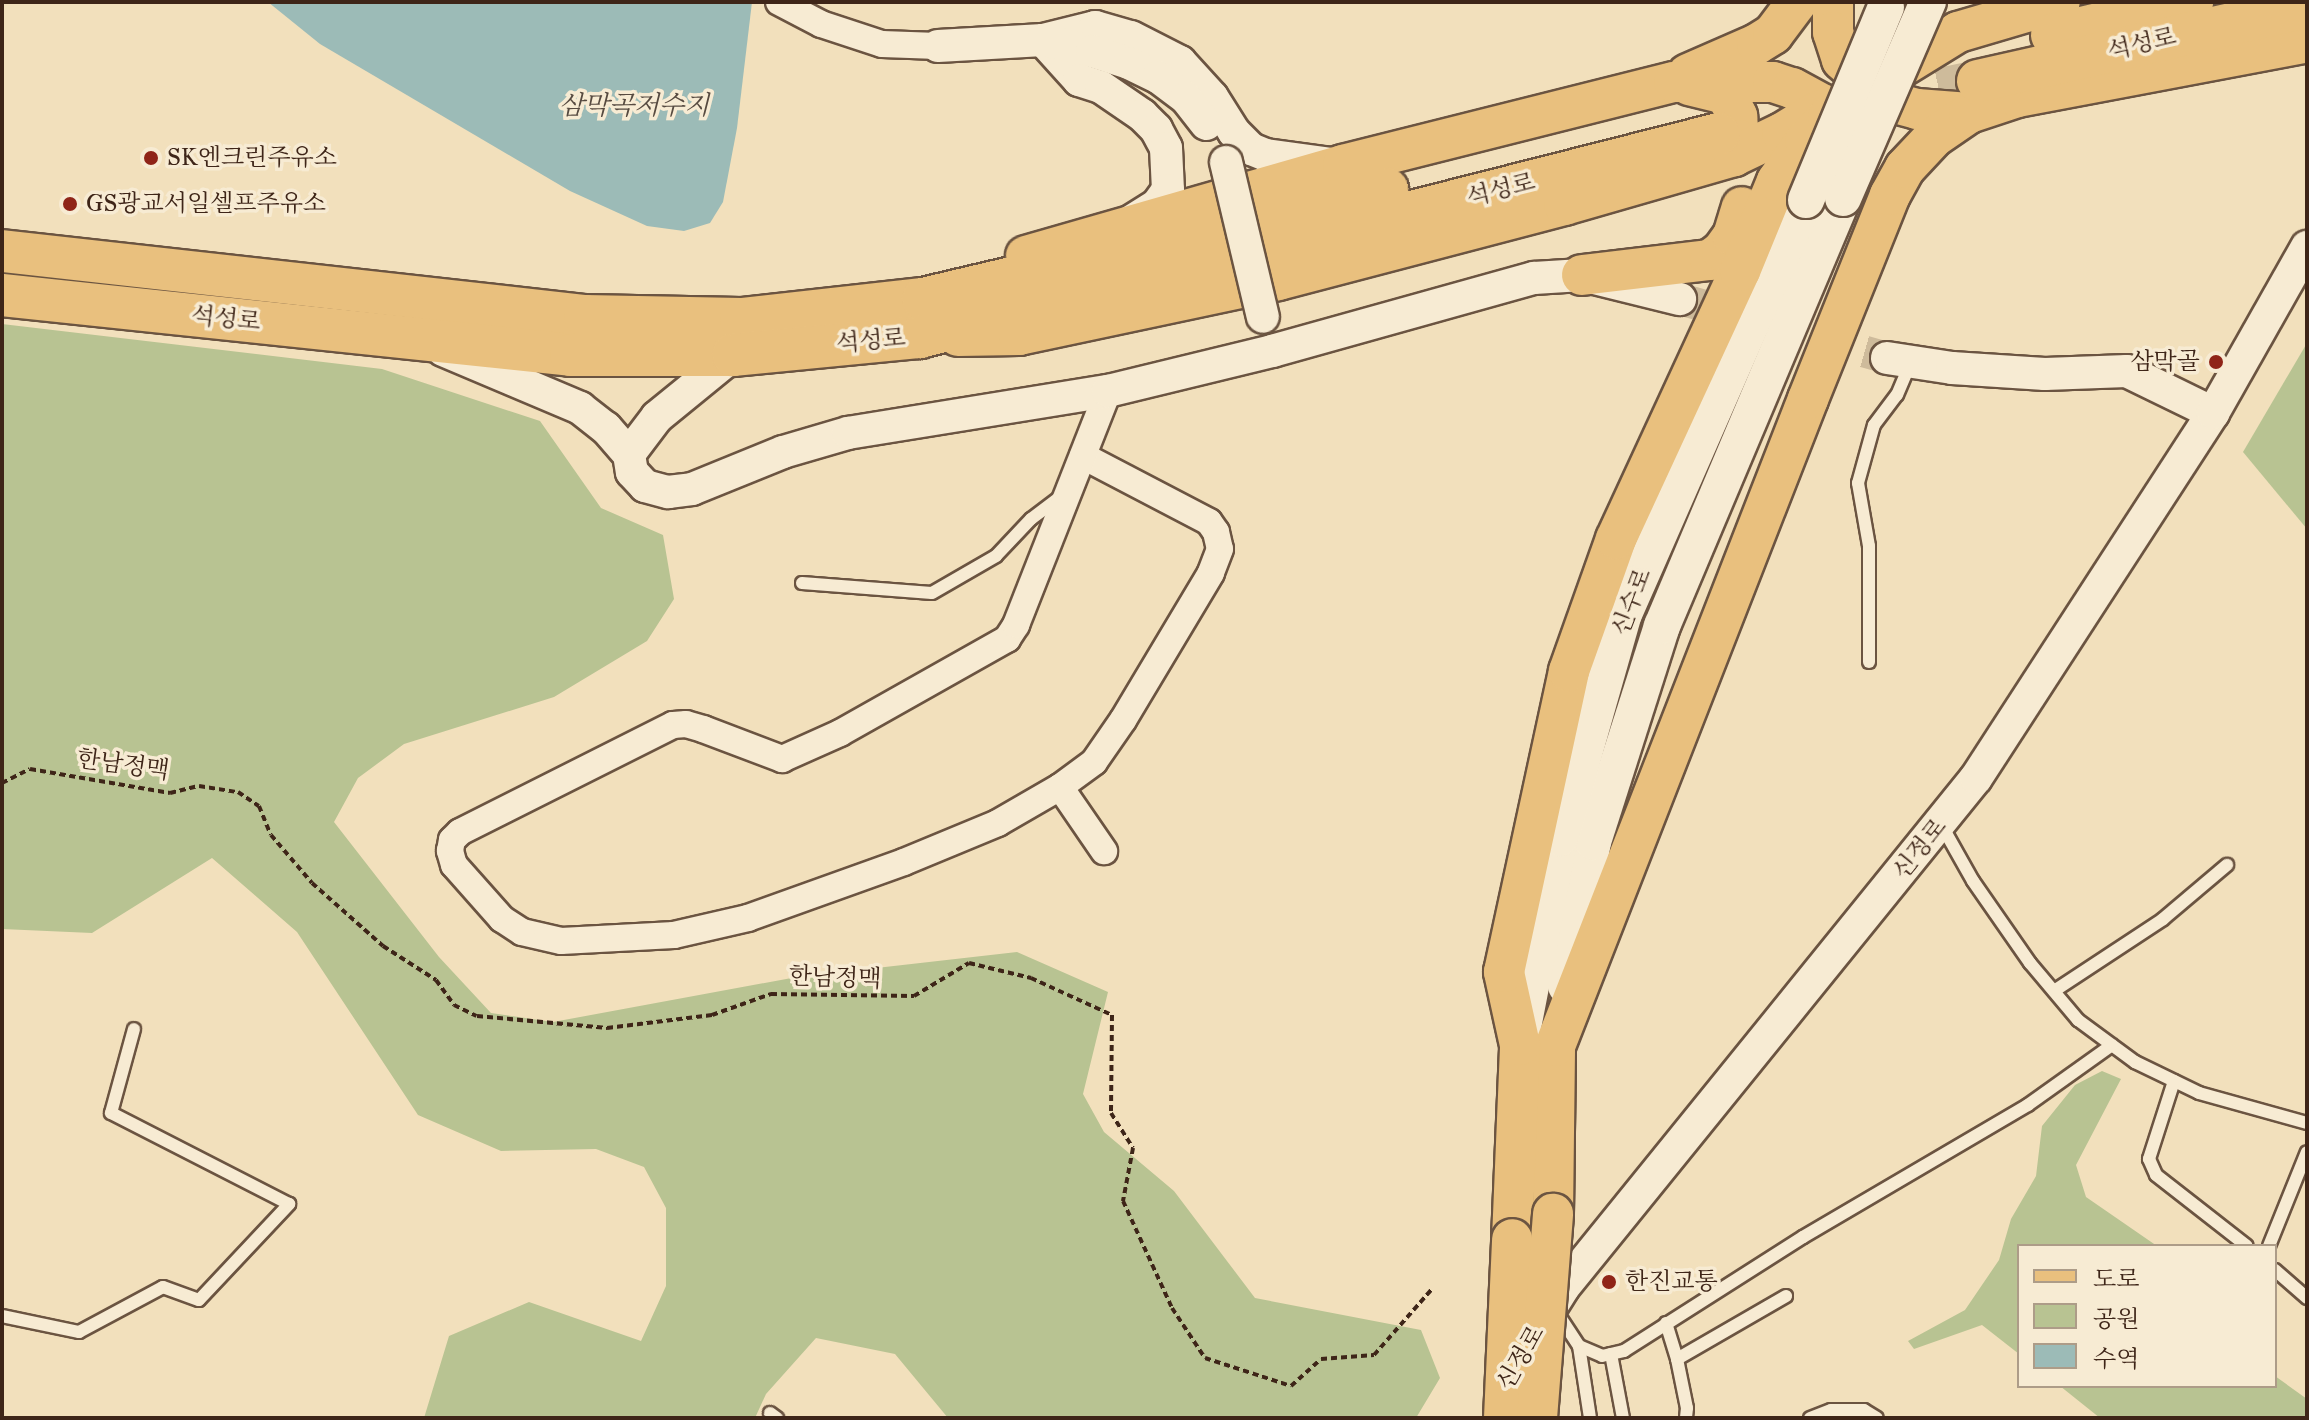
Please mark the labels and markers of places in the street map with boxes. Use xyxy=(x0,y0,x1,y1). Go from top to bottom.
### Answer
place label: SK엔크린주유소 xyxy=(167,144,337,172)
marker: SK엔크린주유소 xyxy=(142,149,160,167)
place label: GS광교서일셀프주유소 xyxy=(86,190,326,218)
marker: GS광교서일셀프주유소 xyxy=(61,195,79,213)
place label: 삼막골 xyxy=(2130,348,2200,376)
marker: 삼막골 xyxy=(2207,353,2225,371)
place label: 한진교통 xyxy=(1625,1268,1718,1296)
marker: 한진교통 xyxy=(1600,1273,1618,1291)

